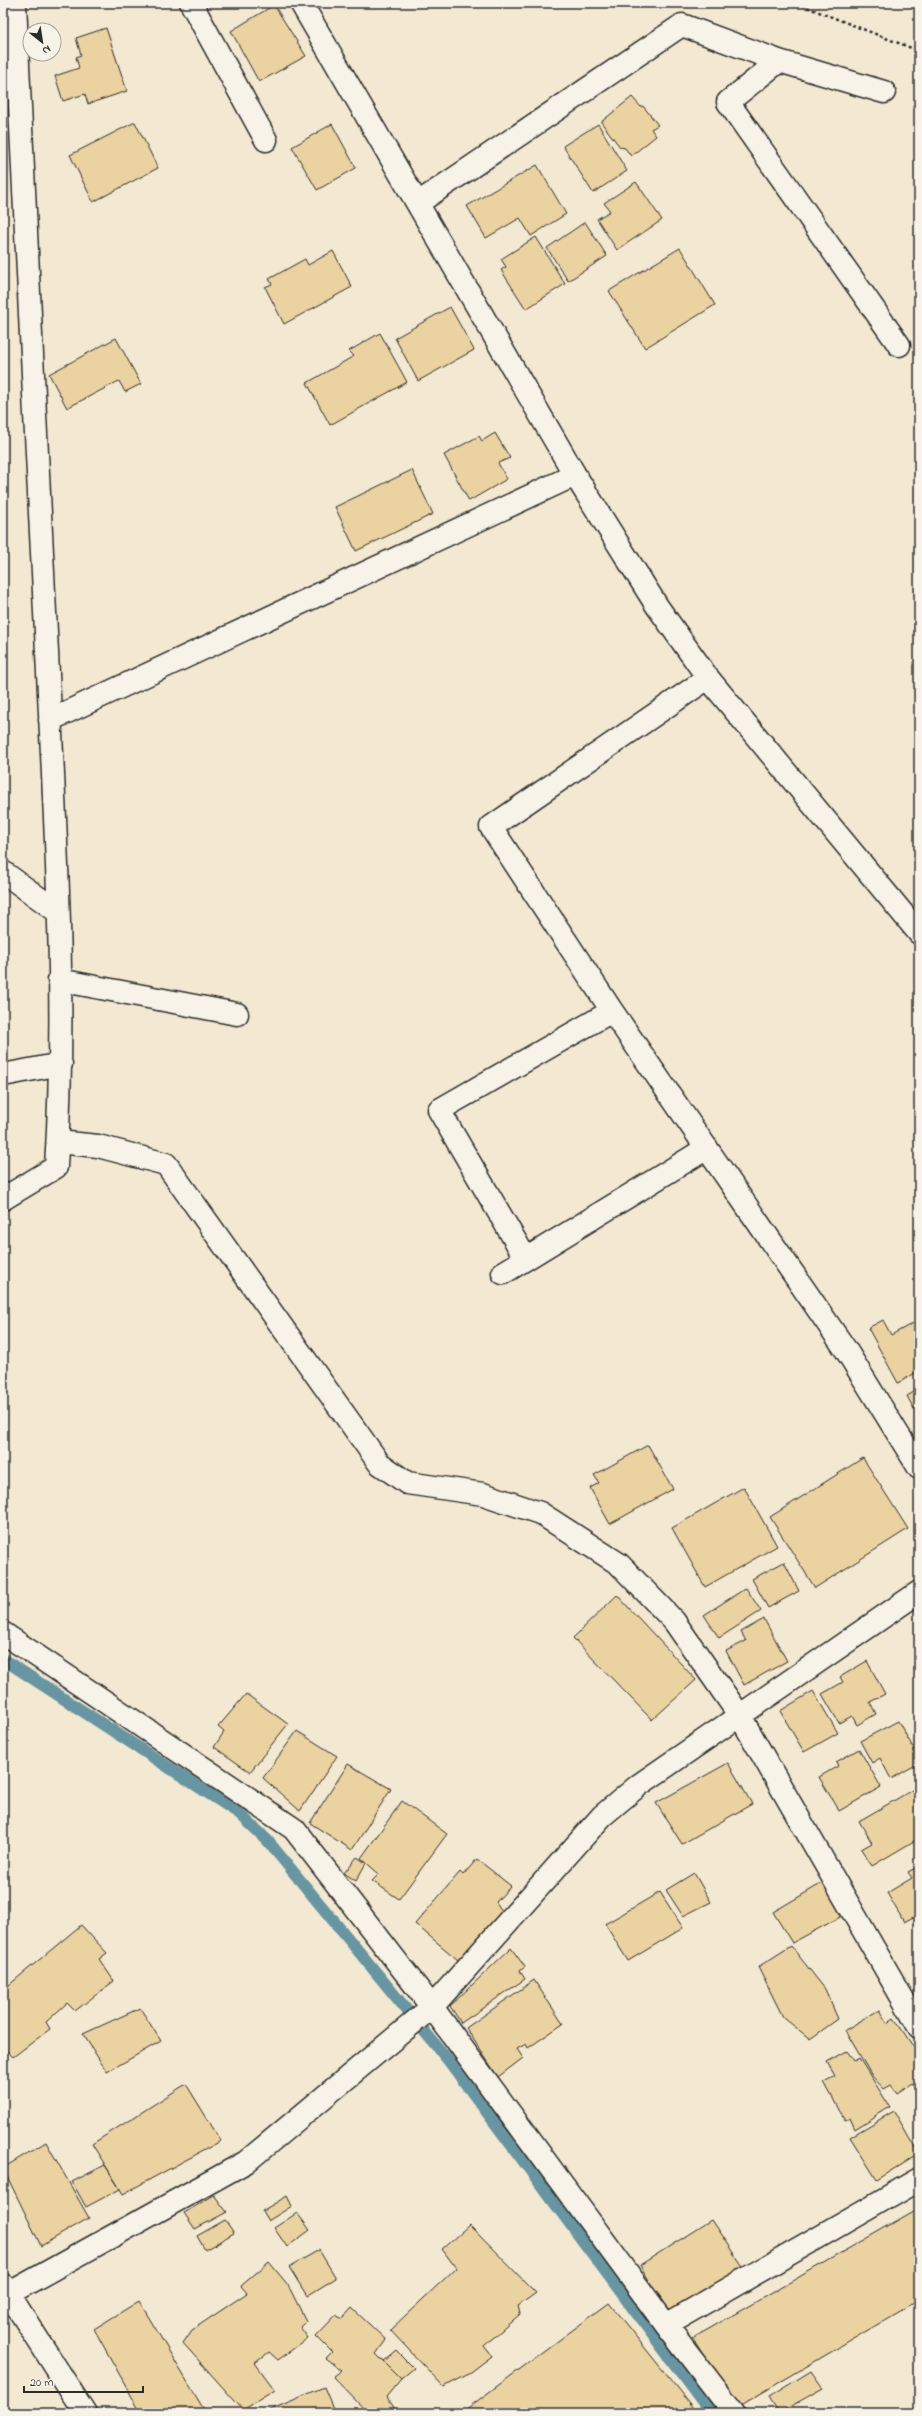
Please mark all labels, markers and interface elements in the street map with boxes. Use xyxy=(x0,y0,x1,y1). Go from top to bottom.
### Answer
north arrow xyxy=(22,22,62,62)
text: N xyxy=(39,41,54,59)
scale bar xyxy=(24,2368,143,2394)
text: 20 m xyxy=(30,2374,53,2392)

